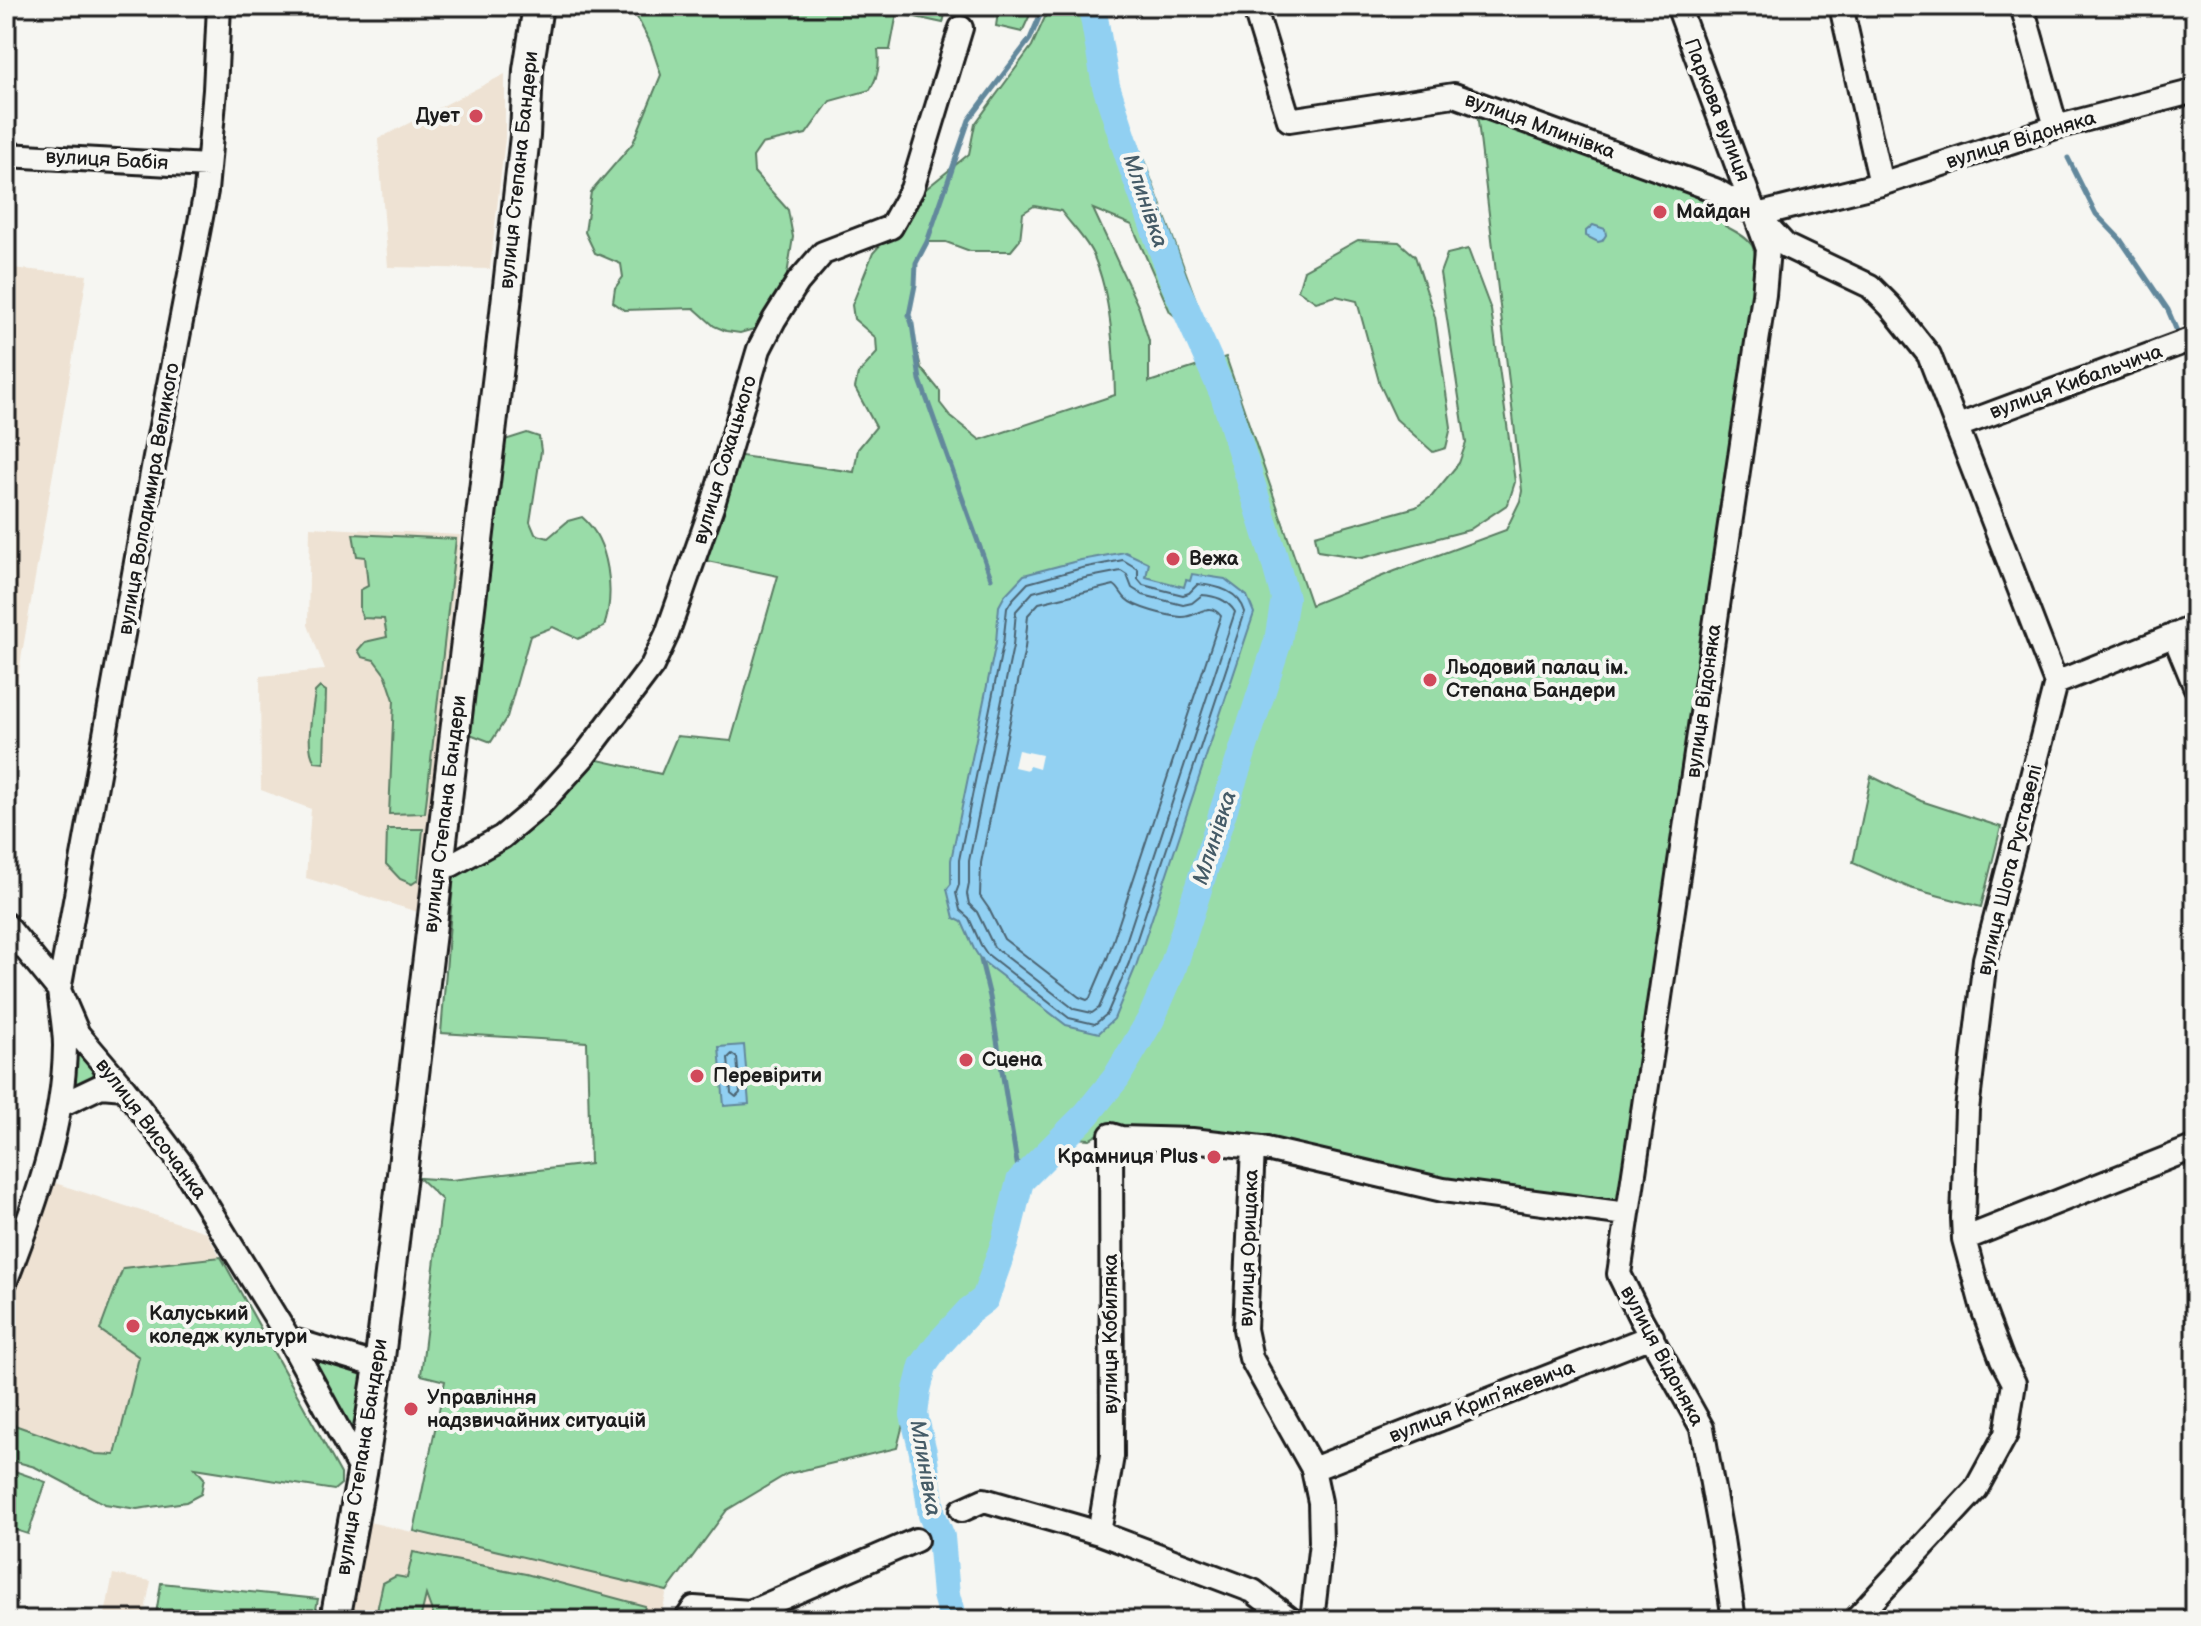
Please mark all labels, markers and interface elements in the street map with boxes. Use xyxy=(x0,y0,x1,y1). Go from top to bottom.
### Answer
street label: Паркова вулиця xyxy=(1679,35,1755,185)
street label: вулиця Степана Бандери xyxy=(495,50,543,290)
street label: вулиця Млинівка xyxy=(1461,88,1619,164)
place label: Дует xyxy=(416,104,460,128)
street label: вулиця Відоняка xyxy=(1943,106,2099,174)
marker: Дует xyxy=(467,107,485,125)
street label: вулиця Бабія xyxy=(45,145,169,175)
water label: Млинівка xyxy=(1116,151,1174,251)
place label: Майдан xyxy=(1676,200,1751,224)
marker: Майдан xyxy=(1651,203,1669,221)
street label: вулиця Кибальчича xyxy=(1986,339,2166,424)
street label: вулиця Володимира Великого xyxy=(113,361,185,637)
street label: вулиця Сохацького xyxy=(688,373,762,547)
place label: Вежа xyxy=(1189,547,1239,571)
marker: Вежа xyxy=(1164,550,1182,568)
street label: вулиця Відоняка xyxy=(1681,622,1727,780)
place label: Льодовий палац ім. Степана Бандери xyxy=(1445,656,1628,703)
marker: Льодовий палац ім. Степана Бандери xyxy=(1421,671,1439,689)
street label: вулиця Степана Бандери xyxy=(419,694,471,934)
street label: вулиця Шота Руставелі xyxy=(1972,762,2048,978)
water label: Млинівка xyxy=(1187,788,1243,888)
place label: Сцена xyxy=(982,1048,1043,1072)
marker: Сцена xyxy=(957,1051,975,1069)
street label: вулиця Височанка xyxy=(90,1054,212,1204)
place label: Перевірити xyxy=(713,1064,822,1088)
marker: Перевірити xyxy=(688,1067,706,1085)
place label: Крамниця Plus xyxy=(1057,1145,1198,1169)
marker: Крамниця Plus xyxy=(1205,1148,1223,1166)
street label: вулиця Орищака xyxy=(1234,1169,1264,1327)
street label: вулиця Кобиляка xyxy=(1099,1254,1123,1414)
street label: вулиця Відоняка xyxy=(1615,1282,1709,1430)
place label: Калуський коледж культури xyxy=(149,1302,307,1349)
marker: Калуський коледж культури xyxy=(124,1317,142,1335)
street label: вулиця Степана Бандери xyxy=(331,1337,393,1577)
street label: вулиця Крипʼякевича xyxy=(1386,1355,1578,1448)
place label: Управління надзвичайних ситуацій xyxy=(427,1386,646,1433)
marker: Управління надзвичайних ситуацій xyxy=(402,1400,420,1418)
water label: Млинівка xyxy=(903,1418,947,1518)

